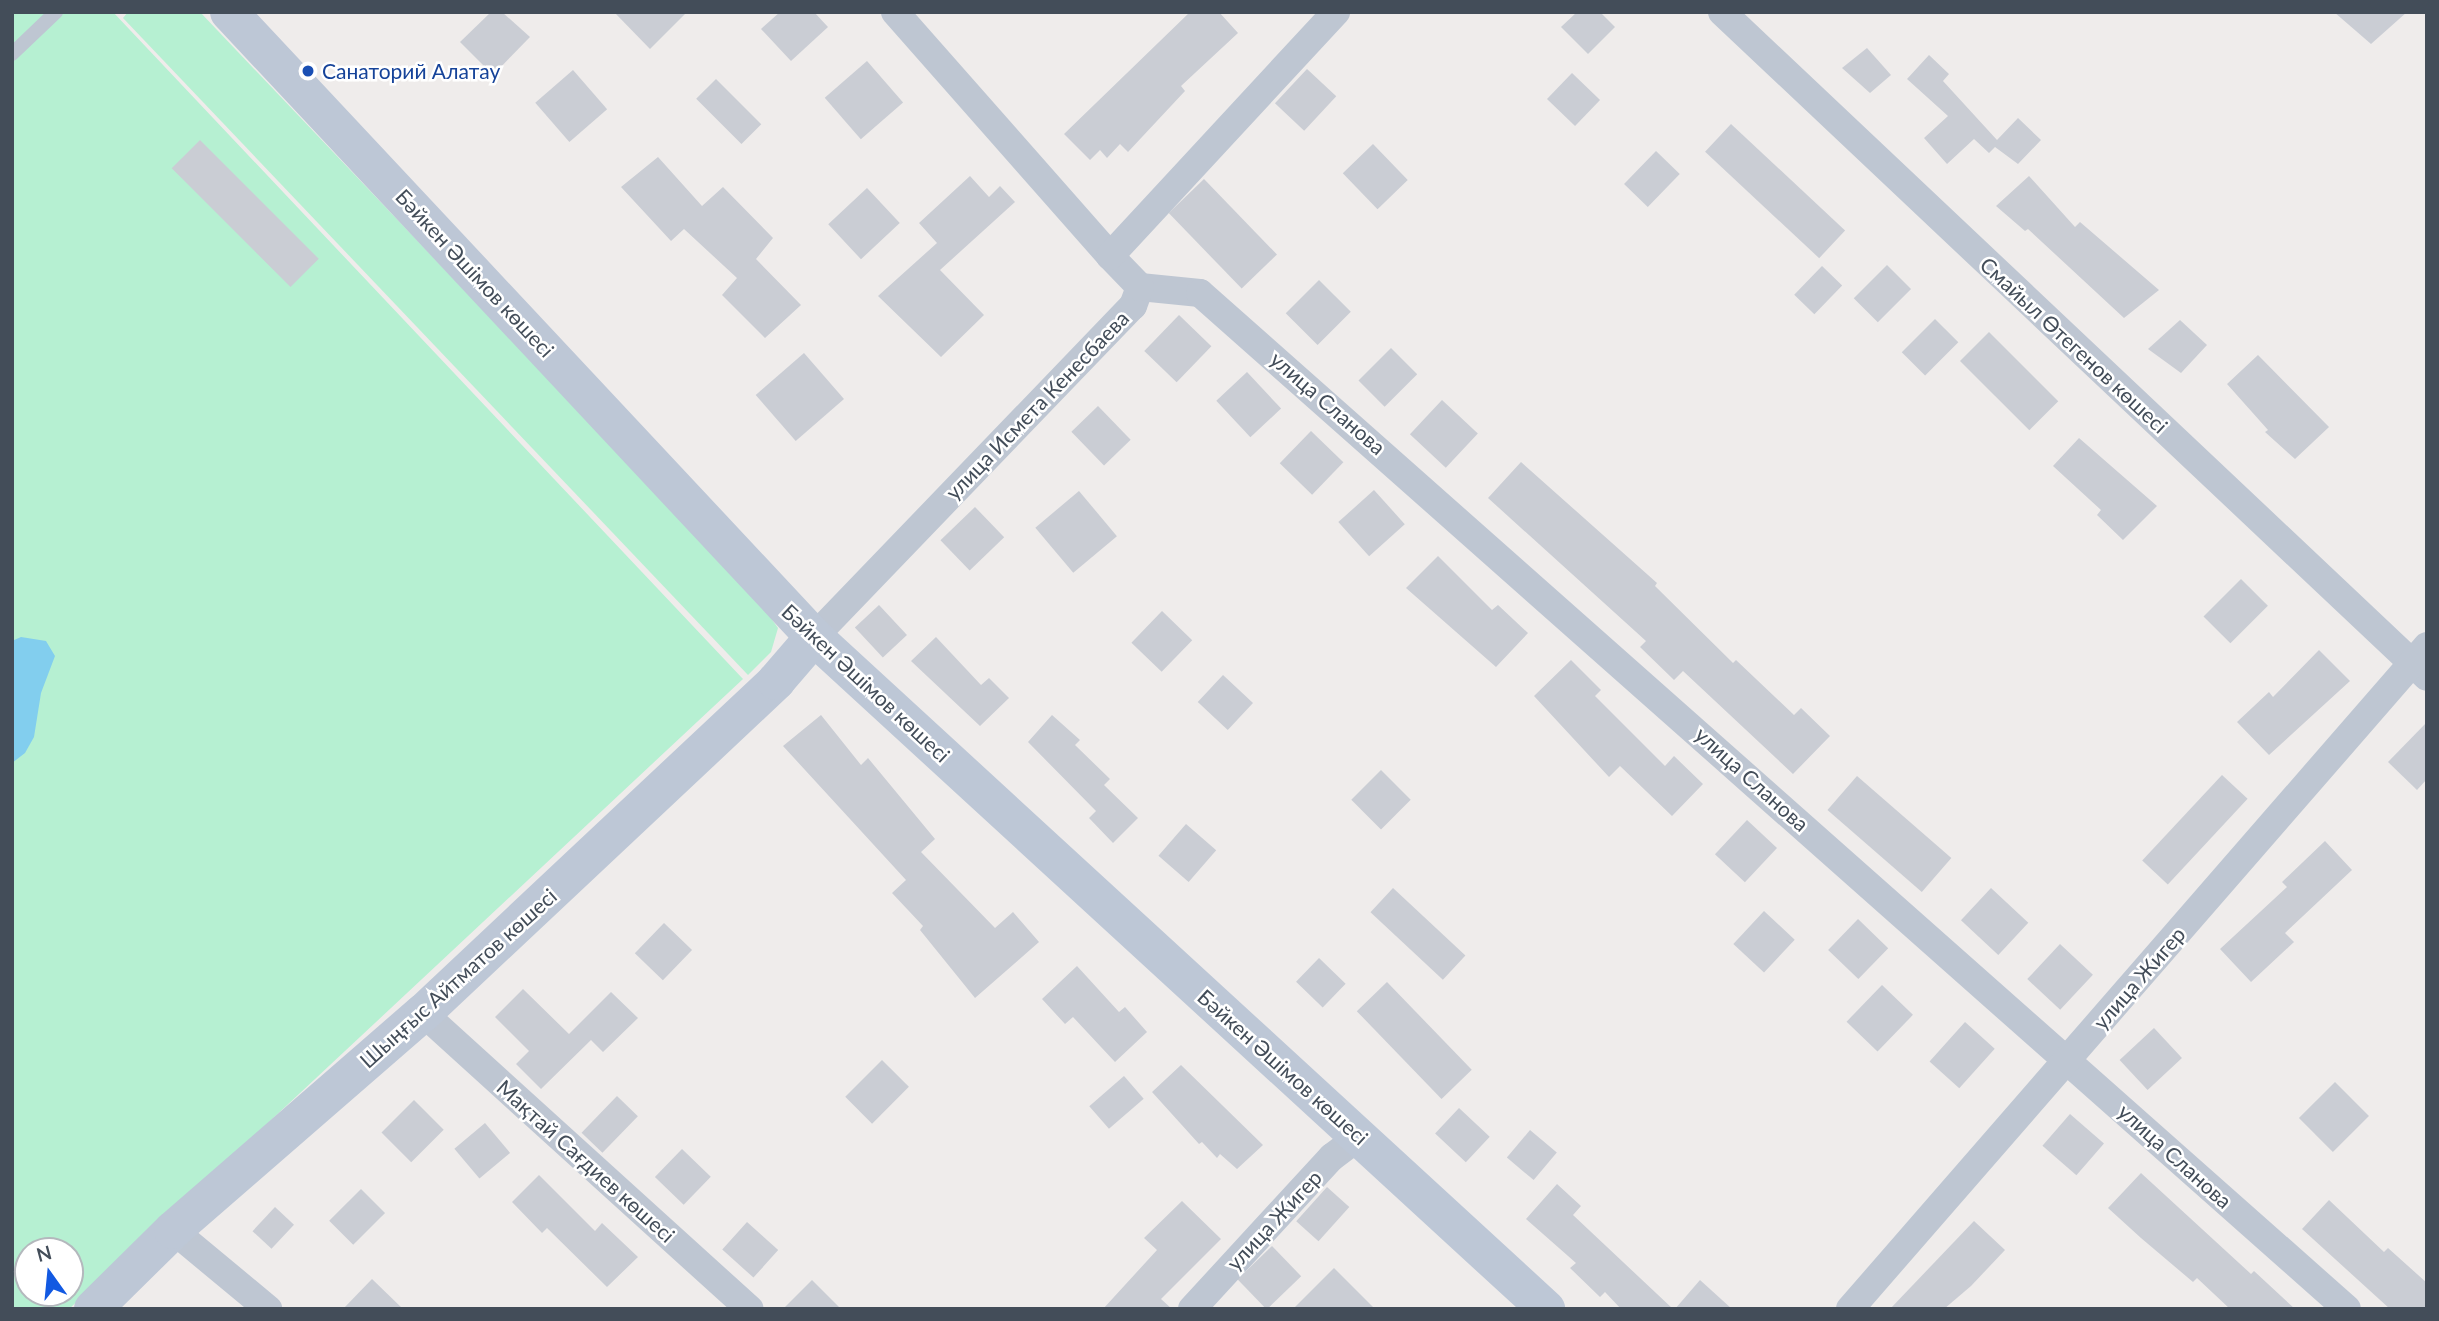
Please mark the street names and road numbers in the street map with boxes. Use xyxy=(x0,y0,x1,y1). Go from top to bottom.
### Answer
street label: Бәйкен Әшімов көшесі xyxy=(391,184,559,362)
street label: Смайыл Өтегенов көшесі xyxy=(1975,252,2173,438)
street label: улица Исмета Кенесбаева xyxy=(940,305,1134,505)
street label: улица Сланова xyxy=(1265,346,1391,460)
street label: Бәйкен Әшімов көшесі xyxy=(777,599,955,767)
street label: улица Сланова xyxy=(1690,721,1814,837)
street label: Шыңғыс Айтматов көшесі xyxy=(354,883,562,1073)
street label: улица Жигер xyxy=(2088,922,2190,1034)
street label: Бәйкен Әшімов көшесі xyxy=(1193,984,1373,1150)
street label: Мақтай Сағдиев көшесі xyxy=(492,1075,680,1247)
street label: улица Сланова xyxy=(2113,1098,2237,1214)
street label: улица Жигер xyxy=(1221,1165,1327,1275)

